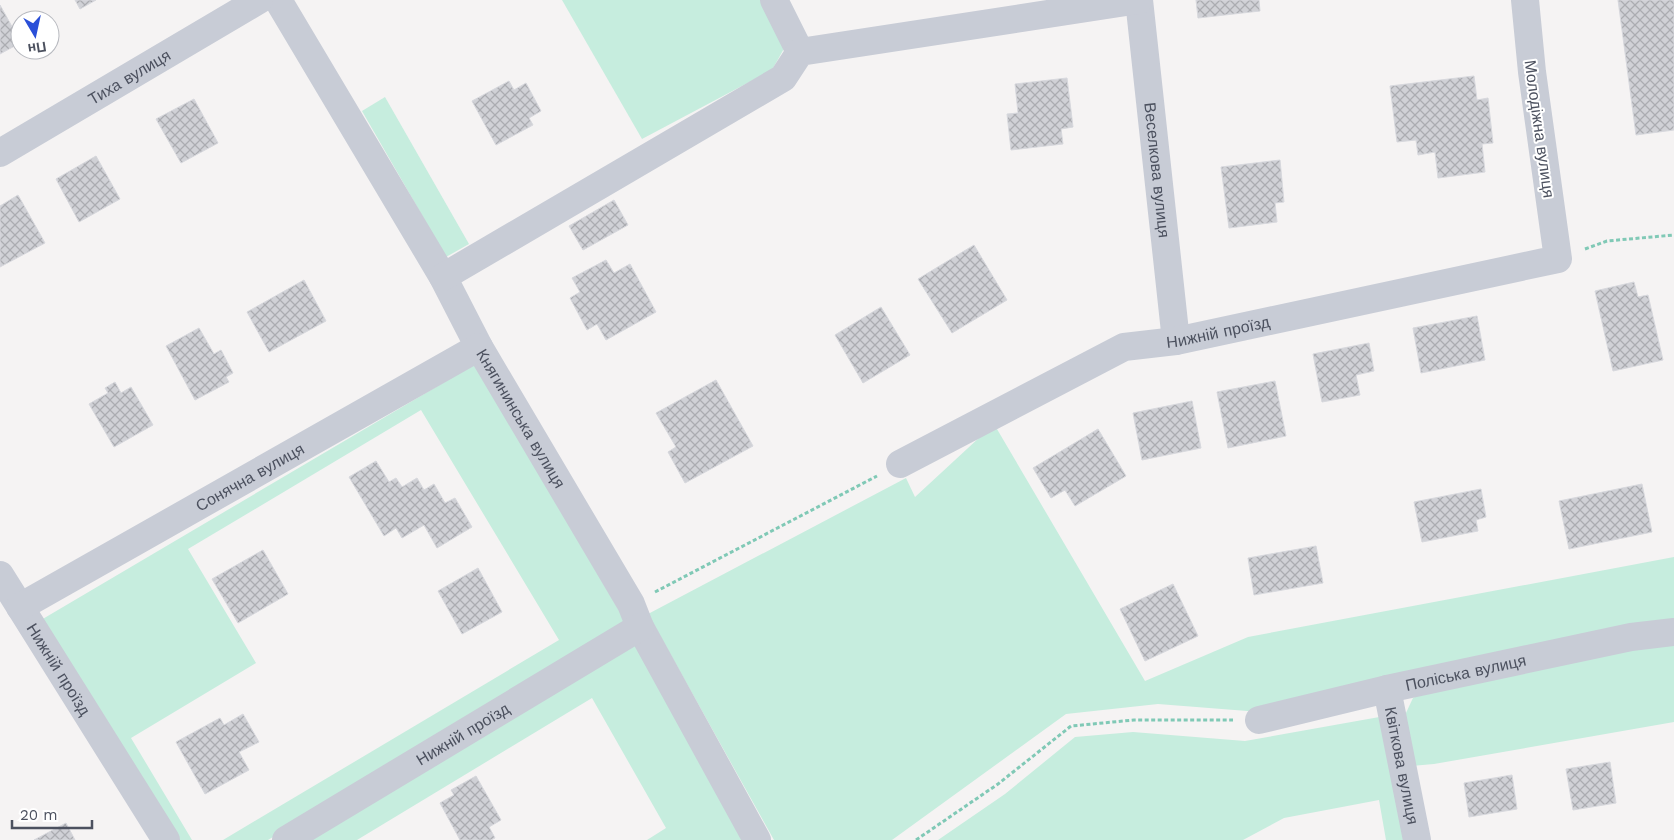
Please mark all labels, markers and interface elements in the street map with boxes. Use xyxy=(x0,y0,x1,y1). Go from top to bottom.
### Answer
north arrow xyxy=(10,10,60,60)
text: Пн xyxy=(27,38,47,57)
street label: Тиха вулиця xyxy=(85,46,174,109)
street label: Молодіжна вулиця xyxy=(1520,59,1559,199)
street label: Веселкова вулиця xyxy=(1140,101,1174,239)
street label: Нижній проїзд xyxy=(1165,312,1272,352)
street label: Княгининська вулиця xyxy=(472,346,569,492)
street label: Сонячна вулиця xyxy=(192,439,307,516)
street label: Нижній проїзд xyxy=(23,620,95,720)
street label: Поліська вулиця xyxy=(1404,651,1528,695)
street label: Нижній проїзд xyxy=(413,699,513,770)
street label: Квіткова вулиця xyxy=(1381,705,1423,826)
scale bar xyxy=(12,798,92,830)
text: 20 m xyxy=(20,806,58,824)

